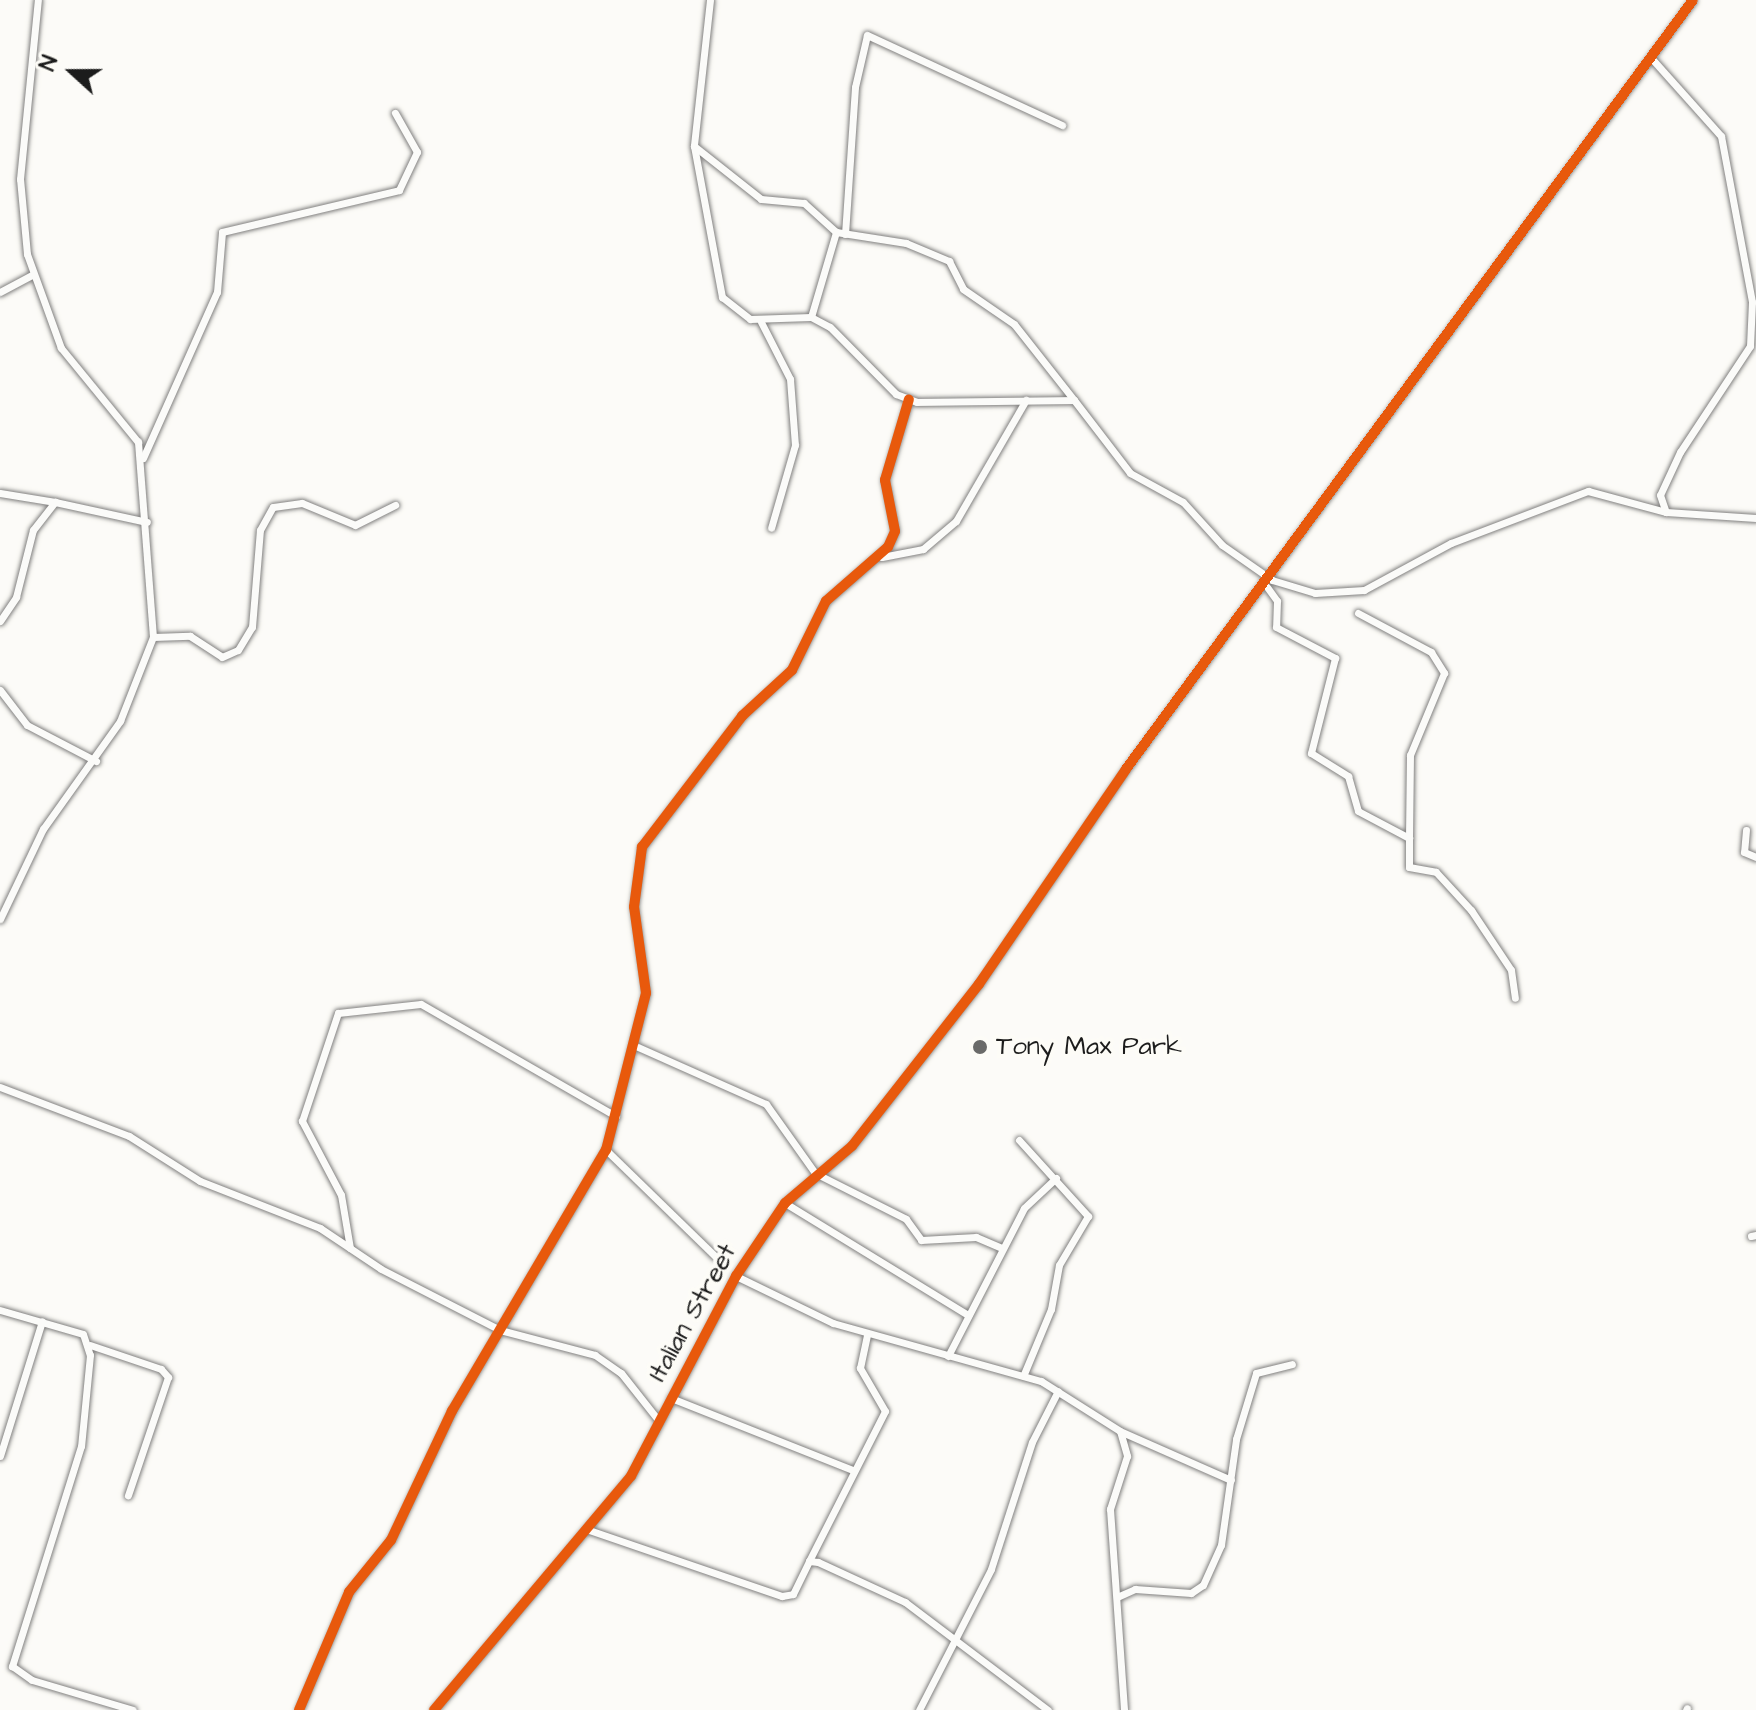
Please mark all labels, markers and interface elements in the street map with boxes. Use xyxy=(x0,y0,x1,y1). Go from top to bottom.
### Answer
north arrow xyxy=(32,32,112,112)
text: N xyxy=(32,51,66,75)
place label: Tony Max Park xyxy=(996,1031,1182,1063)
marker: Tony Max Park xyxy=(971,1038,989,1056)
street label: Italian Street xyxy=(642,1239,744,1387)

